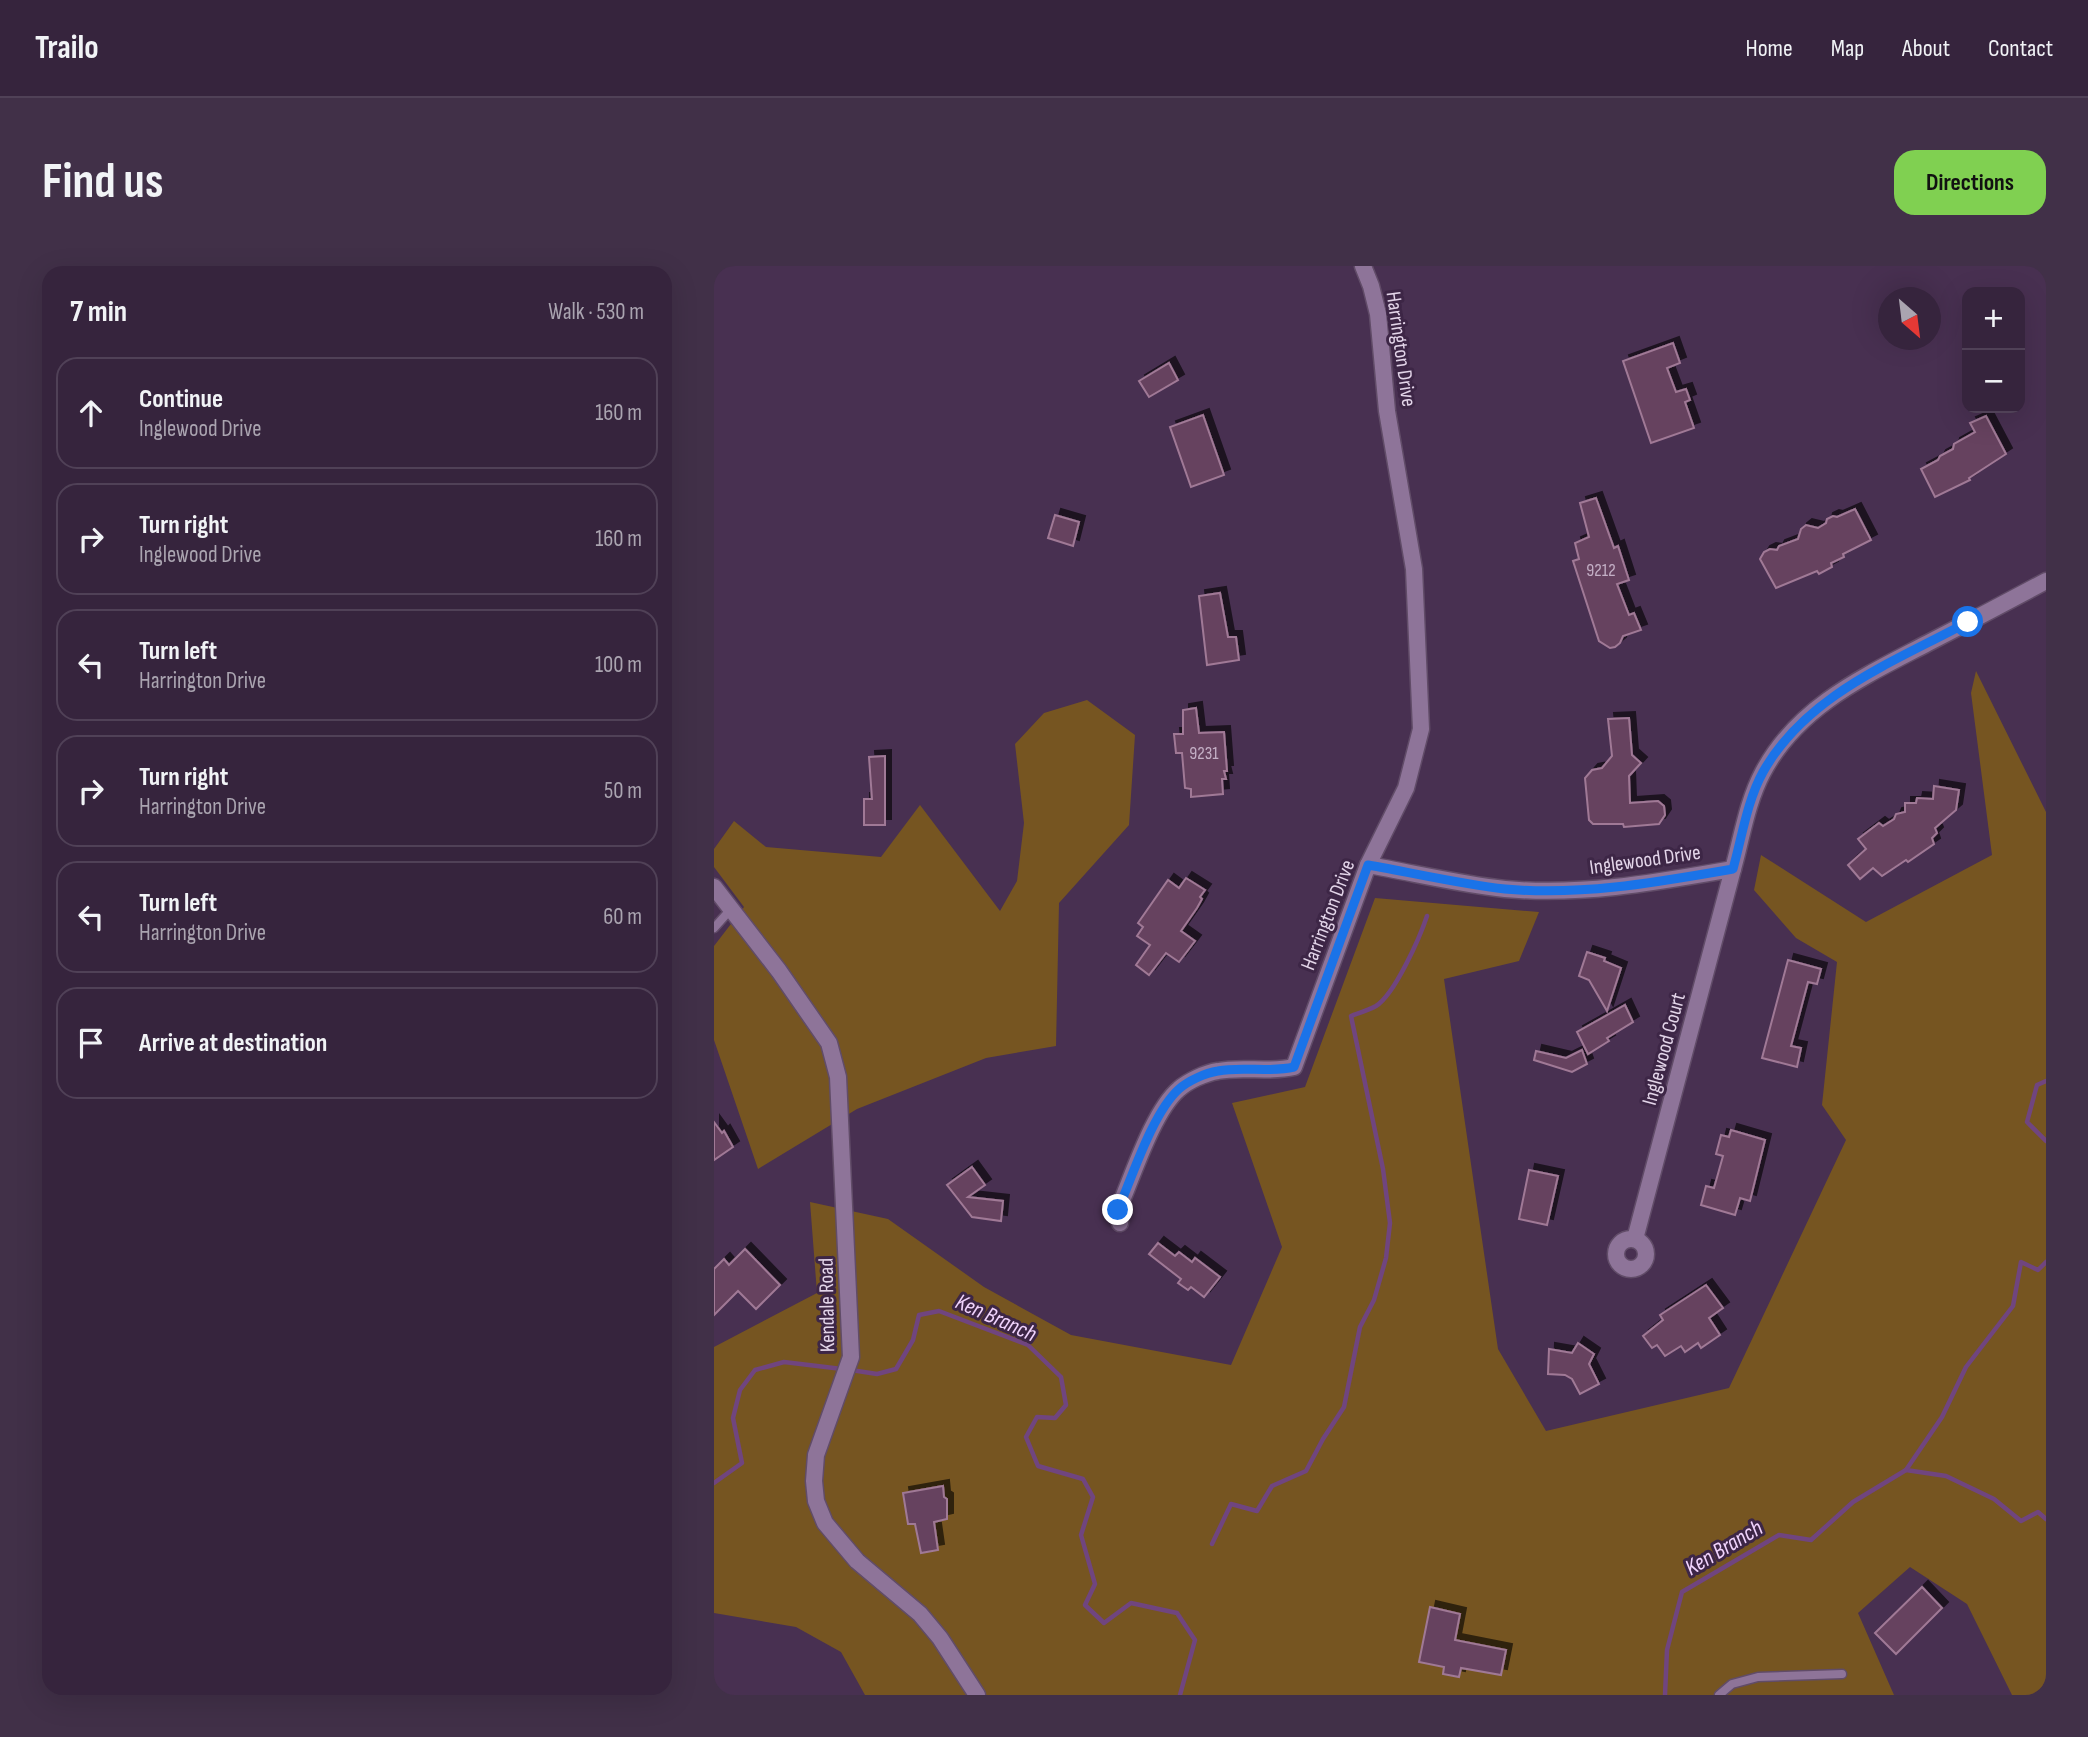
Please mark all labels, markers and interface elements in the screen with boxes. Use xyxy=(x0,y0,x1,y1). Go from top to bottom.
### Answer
text: Trailo xyxy=(35,28,99,68)
text: Home xyxy=(1745,34,1793,63)
text: Map xyxy=(1831,34,1864,63)
text: About xyxy=(1902,34,1950,63)
text: Contact xyxy=(1988,34,2053,63)
button: Directions xyxy=(1894,150,2046,215)
text: Find us xyxy=(42,153,164,212)
north arrow xyxy=(1878,287,1941,350)
map controls xyxy=(1962,287,2025,413)
button: + xyxy=(1962,287,2025,350)
street label: Harrington Drive xyxy=(1381,290,1421,408)
text: 7 min xyxy=(70,294,127,330)
text: Walk · 530 m xyxy=(548,298,644,326)
button: − xyxy=(1962,350,2025,413)
text: Continue xyxy=(139,384,223,415)
icon: ahead xyxy=(72,394,110,432)
text: 160 m xyxy=(595,399,642,427)
text: Inglewood Drive xyxy=(139,415,261,443)
text: Turn right xyxy=(139,510,228,541)
icon: right xyxy=(72,520,110,558)
text: 160 m xyxy=(595,525,642,553)
text: Inglewood Drive xyxy=(139,541,261,569)
house number: 9212 xyxy=(1586,560,1616,581)
route start xyxy=(1952,606,1983,637)
text: Turn left xyxy=(139,636,217,667)
icon: left xyxy=(72,646,110,684)
text: 100 m xyxy=(595,651,642,679)
text: Harrington Drive xyxy=(139,667,266,695)
house number: 9231 xyxy=(1189,743,1219,764)
text: Turn right xyxy=(139,762,228,793)
icon: right xyxy=(72,772,110,810)
text: 50 m xyxy=(604,777,642,805)
text: Harrington Drive xyxy=(139,793,266,821)
street label: Inglewood Drive xyxy=(1588,840,1702,880)
street label: Harrington Drive xyxy=(1296,856,1360,974)
text: Turn left xyxy=(139,888,217,919)
icon: left xyxy=(72,898,110,936)
text: 60 m xyxy=(603,903,642,931)
text: Harrington Drive xyxy=(139,919,266,947)
street label: Inglewood Court xyxy=(1637,990,1691,1108)
icon: arrive xyxy=(72,1024,110,1062)
text: Arrive at destination xyxy=(139,1028,327,1059)
route end xyxy=(1102,1194,1133,1225)
street label: Kendale Road xyxy=(814,1258,840,1352)
water label: Ken Branch xyxy=(951,1288,1041,1348)
water label: Ken Branch xyxy=(1680,1514,1768,1582)

